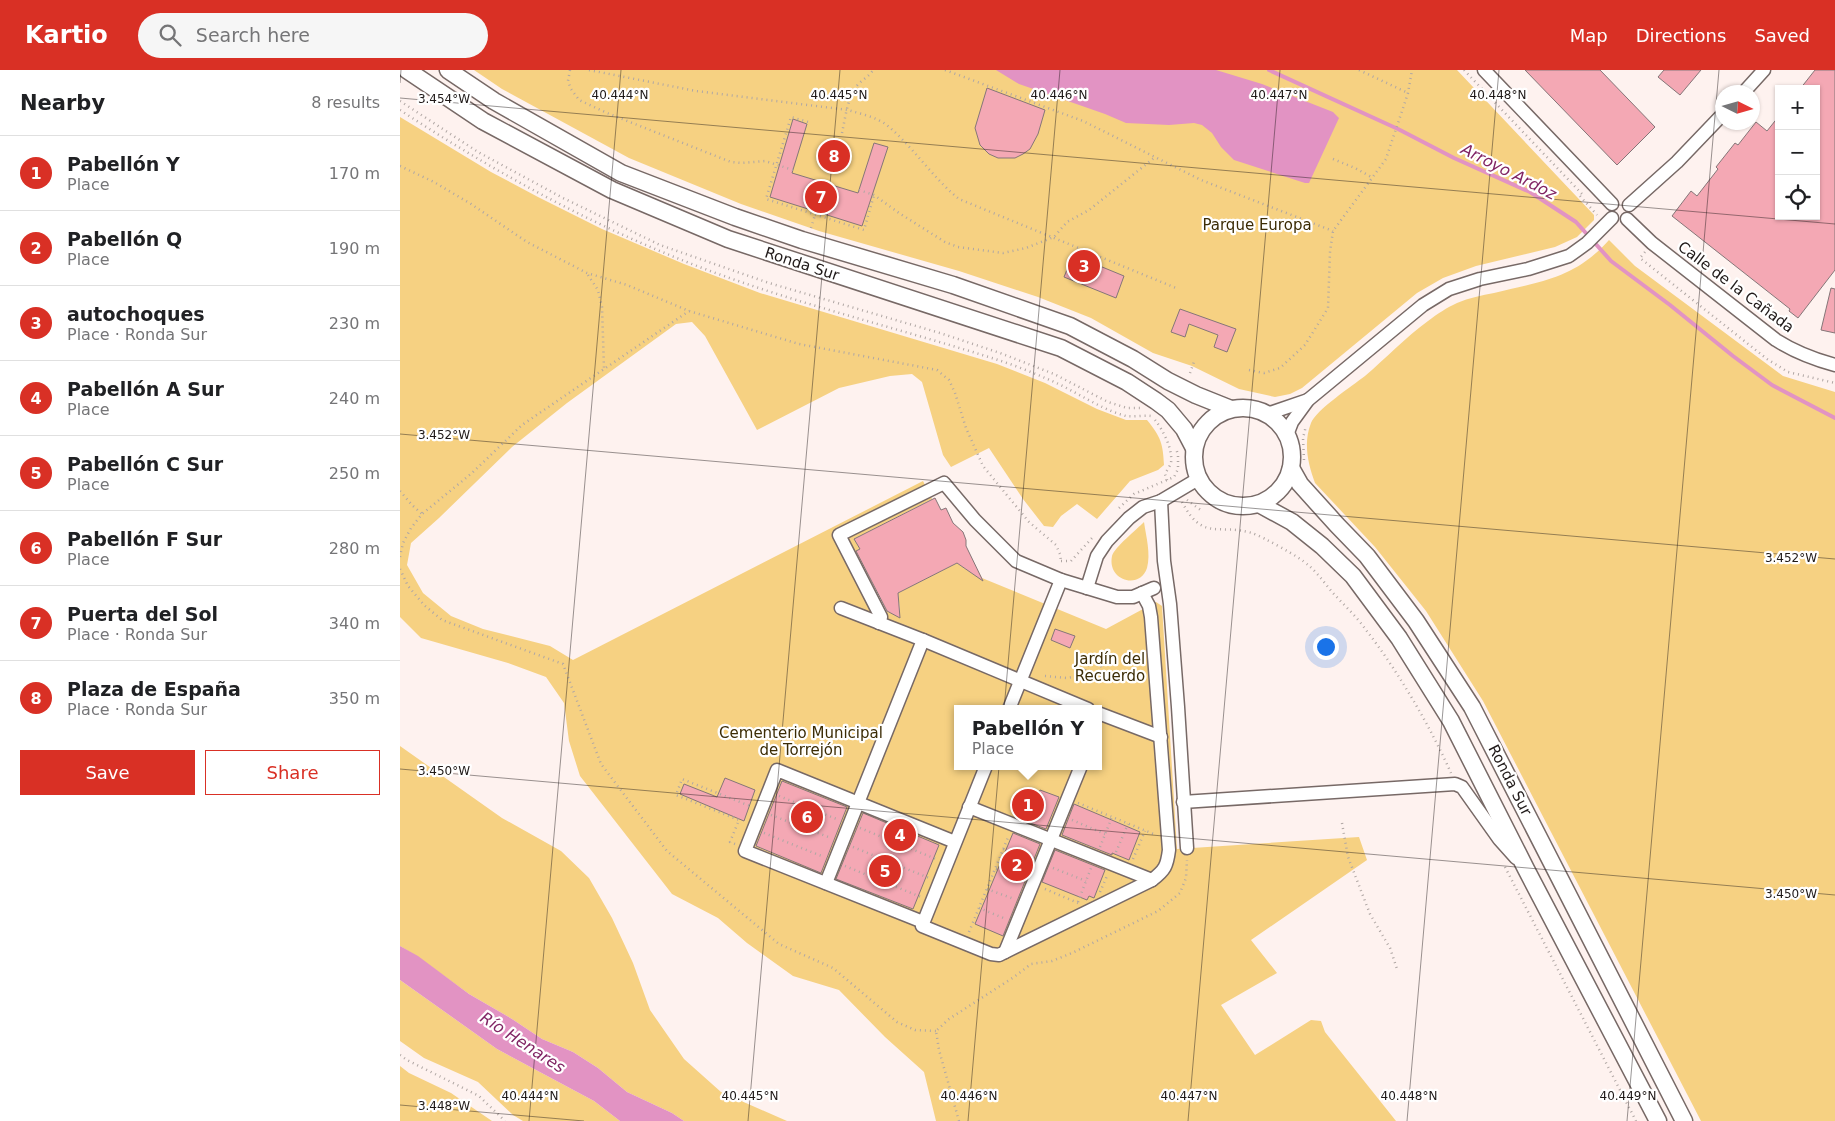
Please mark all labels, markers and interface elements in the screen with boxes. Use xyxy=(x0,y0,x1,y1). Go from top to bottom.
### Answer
search box xyxy=(138,13,488,58)
text: Kartio xyxy=(25,21,108,49)
icon: search xyxy=(156,21,184,49)
text: Search here xyxy=(196,24,310,46)
text: Map xyxy=(1570,25,1608,46)
text: Directions xyxy=(1636,25,1726,46)
text: Saved xyxy=(1754,25,1810,46)
north arrow xyxy=(1715,85,1760,130)
map controls xyxy=(1775,85,1820,220)
button: + xyxy=(1775,85,1820,130)
text: 40.444°N xyxy=(592,88,648,102)
text: 40.445°N xyxy=(811,88,867,102)
text: 40.446°N xyxy=(1031,88,1087,102)
text: 40.447°N xyxy=(1251,88,1307,102)
text: 40.448°N xyxy=(1470,88,1526,102)
text: Nearby xyxy=(20,91,105,115)
text: 3.454°W xyxy=(418,92,470,106)
text: 8 results xyxy=(311,93,380,112)
button: − xyxy=(1775,130,1820,175)
pin: 8 xyxy=(818,137,850,175)
water label: Arroyo Ardoz xyxy=(1457,139,1560,204)
text: Pabellón Y xyxy=(67,153,180,175)
text: 1 xyxy=(30,164,42,183)
text: 170 m xyxy=(329,164,380,183)
text: Place xyxy=(67,175,110,194)
button: locate xyxy=(1775,175,1820,220)
pin: 7 xyxy=(805,178,837,216)
park label: Parque Europa xyxy=(1202,216,1312,234)
text: Pabellón Q xyxy=(67,228,182,250)
street label: Calle de la Cañada xyxy=(1674,237,1798,337)
text: 2 xyxy=(30,239,42,258)
text: 190 m xyxy=(329,239,380,258)
street label: Ronda Sur xyxy=(763,244,842,285)
pin: 3 xyxy=(1068,247,1100,285)
text: Place xyxy=(67,250,110,269)
text: autochoques xyxy=(67,303,205,325)
text: 3 xyxy=(30,314,42,333)
text: 230 m xyxy=(329,314,380,333)
text: Place · Ronda Sur xyxy=(67,325,207,344)
text: Pabellón A Sur xyxy=(67,378,224,400)
text: 4 xyxy=(30,389,42,408)
text: 240 m xyxy=(329,389,380,408)
text: Place xyxy=(67,400,110,419)
text: 3.452°W xyxy=(418,428,470,442)
text: Pabellón C Sur xyxy=(67,453,223,475)
text: 5 xyxy=(30,464,42,483)
text: 250 m xyxy=(329,464,380,483)
text: Place xyxy=(67,475,110,494)
text: Pabellón F Sur xyxy=(67,528,222,550)
text: 6 xyxy=(30,539,42,558)
text: 280 m xyxy=(329,539,380,558)
text: Place xyxy=(67,550,110,569)
text: 3.452°W xyxy=(1765,551,1817,565)
text: Puerta del Sol xyxy=(67,603,218,625)
text: 7 xyxy=(30,614,42,633)
text: 340 m xyxy=(329,614,380,633)
text: Place · Ronda Sur xyxy=(67,625,207,644)
your location xyxy=(1313,634,1339,660)
park label: Jardín del Recuerdo xyxy=(1074,650,1145,685)
text: Plaza de España xyxy=(67,678,241,700)
text: 8 xyxy=(30,689,42,708)
text: 350 m xyxy=(329,689,380,708)
text: Place · Ronda Sur xyxy=(67,700,207,719)
popup xyxy=(954,705,1102,770)
text: Pabellón Y xyxy=(972,717,1084,739)
park label: Cementerio Municipal de Torrejón xyxy=(719,724,883,759)
text: Place xyxy=(972,739,1014,758)
street label: Ronda Sur xyxy=(1484,742,1536,819)
button: Save xyxy=(20,750,195,795)
button: Share xyxy=(205,750,380,795)
text: 3.450°W xyxy=(418,764,470,778)
pin: 1 xyxy=(1012,786,1044,824)
pin: 6 xyxy=(791,798,823,836)
pin: 4 xyxy=(884,816,916,854)
pin: 2 xyxy=(1001,846,1033,884)
pin: 5 xyxy=(869,852,901,890)
text: 3.450°W xyxy=(1765,887,1817,901)
water label: Río Henares xyxy=(477,1008,569,1077)
text: 40.444°N xyxy=(502,1089,558,1103)
text: 40.445°N xyxy=(722,1089,778,1103)
text: 40.446°N xyxy=(941,1089,997,1103)
text: 40.447°N xyxy=(1161,1089,1217,1103)
text: 40.448°N xyxy=(1381,1089,1437,1103)
text: 40.449°N xyxy=(1600,1089,1656,1103)
text: 3.448°W xyxy=(418,1099,470,1113)

